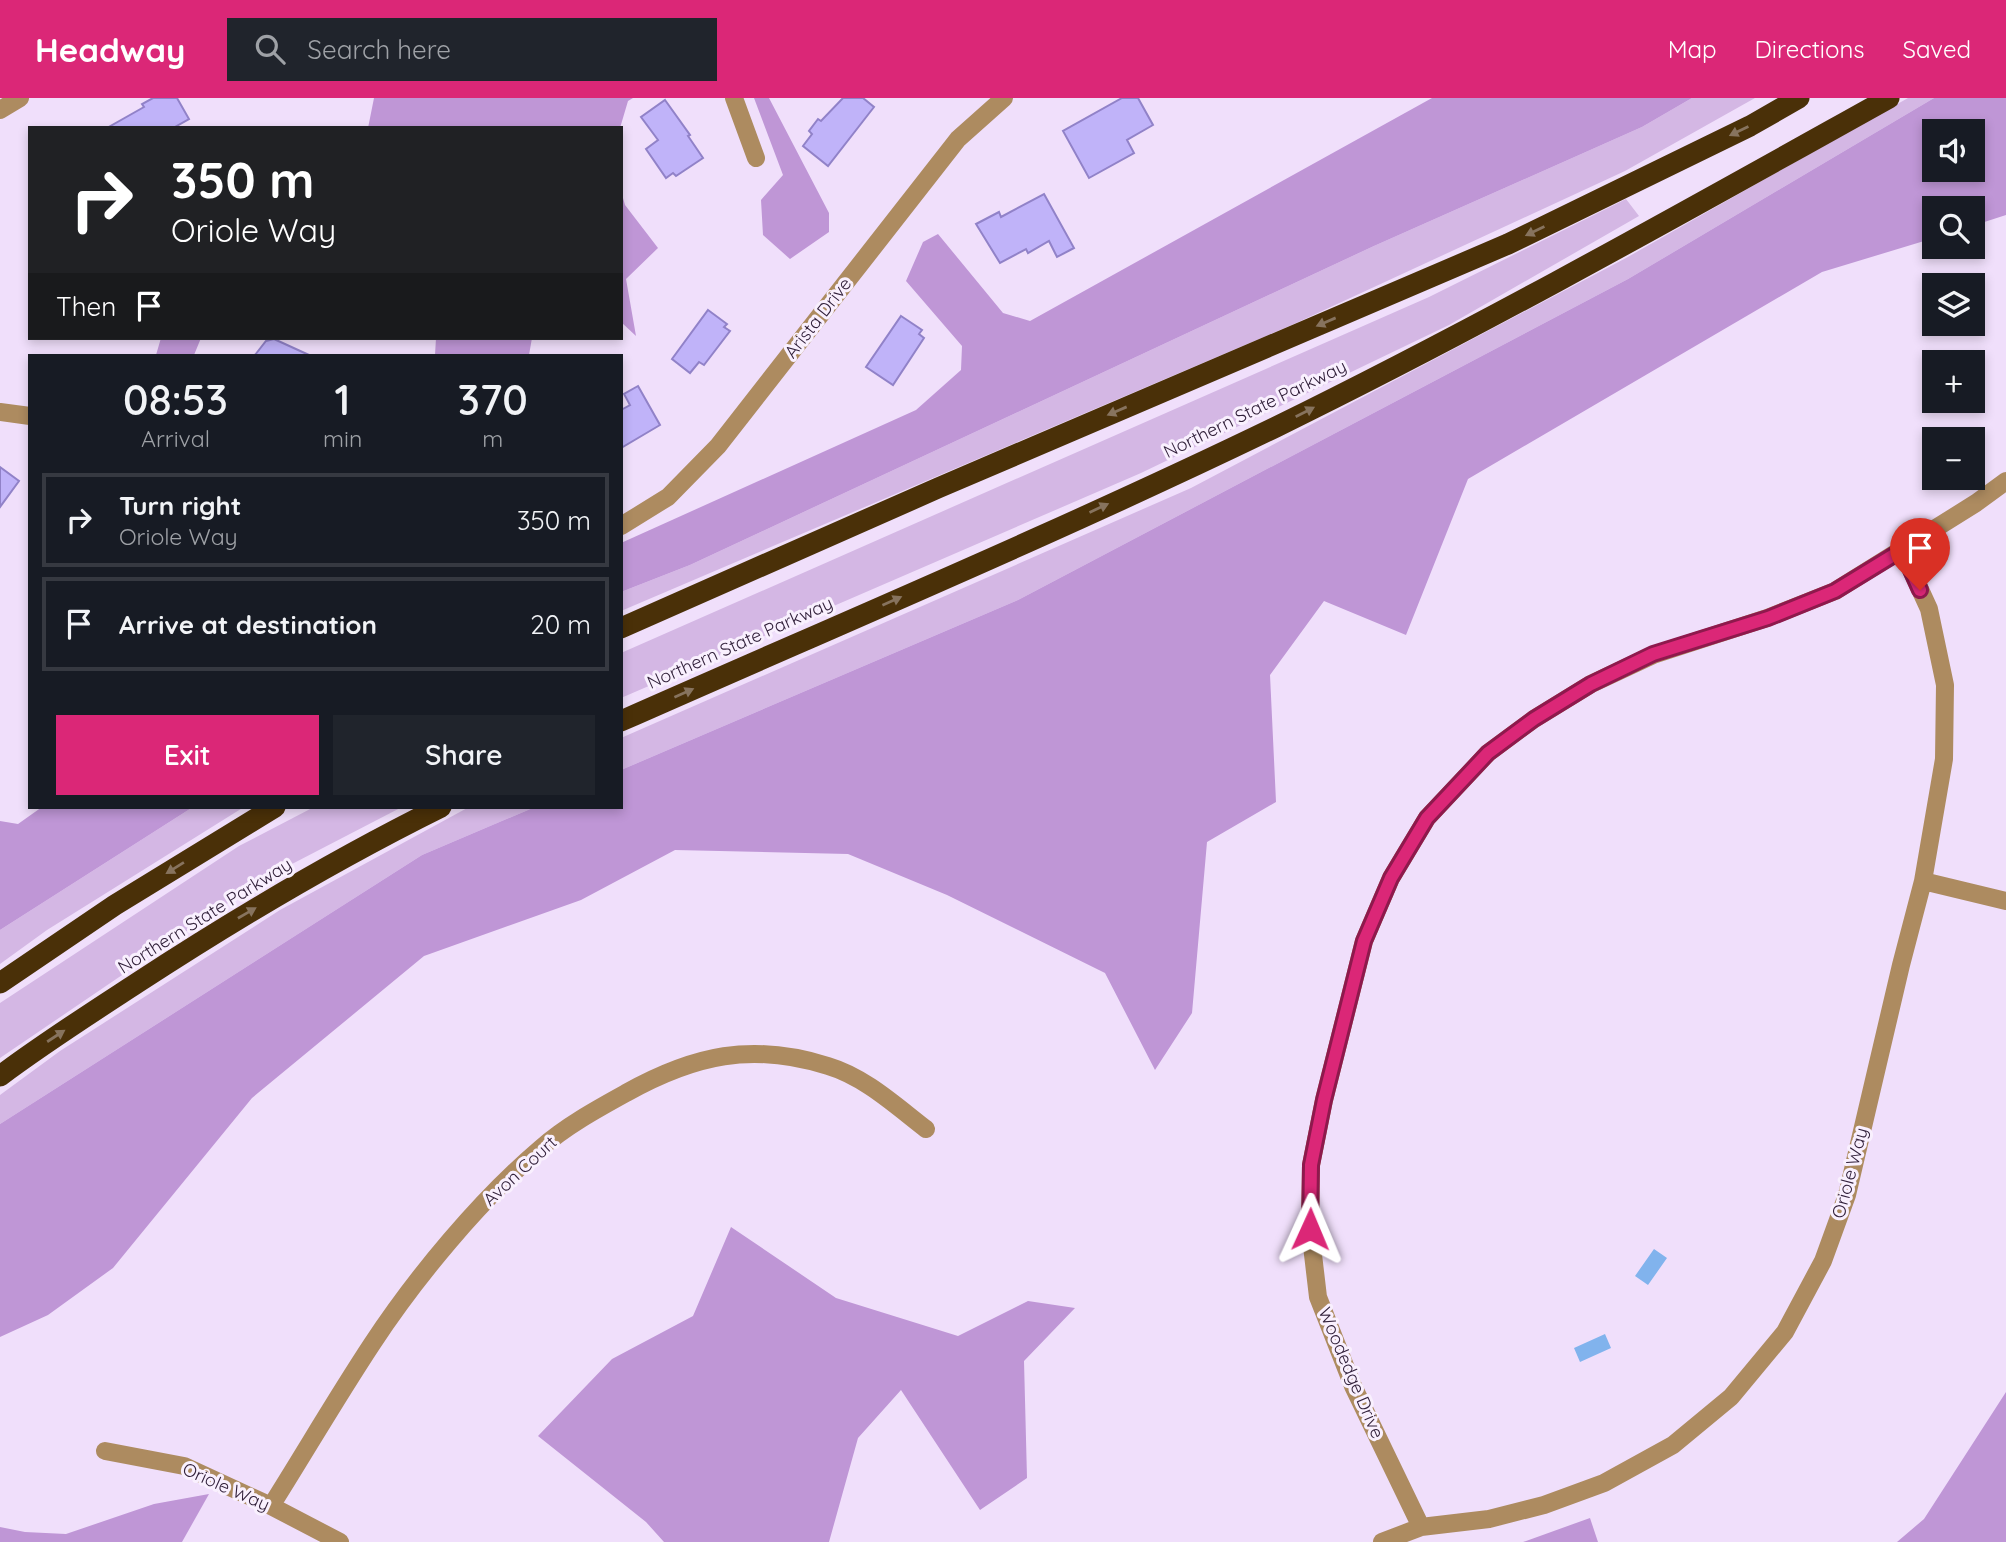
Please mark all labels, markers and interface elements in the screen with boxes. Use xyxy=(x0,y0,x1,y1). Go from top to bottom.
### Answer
search box xyxy=(227,18,717,81)
text: Headway xyxy=(35,29,185,70)
icon: search xyxy=(251,30,289,68)
text: Search here xyxy=(307,33,451,66)
text: Map xyxy=(1668,34,1717,64)
text: Directions xyxy=(1755,34,1865,64)
text: Saved xyxy=(1903,34,1971,64)
map controls xyxy=(1922,119,1985,490)
button: sound xyxy=(1922,119,1985,182)
one-way arrow xyxy=(1729,126,1749,137)
text: 350 m xyxy=(171,149,315,210)
icon: right xyxy=(56,154,147,245)
button: search xyxy=(1922,196,1985,259)
text: Oriole Way xyxy=(171,210,336,250)
one-way arrow xyxy=(1525,225,1545,236)
street label: Arista Drive xyxy=(779,273,856,363)
button: layers xyxy=(1922,273,1985,336)
icon: arrive xyxy=(130,287,168,325)
text: Then xyxy=(56,290,116,323)
one-way arrow xyxy=(1316,316,1336,328)
button: + xyxy=(1922,350,1985,413)
street label: Northern State Parkway xyxy=(1160,354,1350,463)
text: 08:53 xyxy=(123,373,228,426)
text: 1 xyxy=(335,373,351,426)
text: 370 xyxy=(457,373,528,426)
one-way arrow xyxy=(1106,406,1127,417)
one-way arrow xyxy=(1295,406,1315,417)
text: Arrival xyxy=(141,424,210,453)
text: min xyxy=(323,424,362,453)
text: m xyxy=(482,424,503,453)
button: − xyxy=(1922,427,1985,490)
text: Turn right xyxy=(119,489,241,522)
icon: right xyxy=(60,501,98,539)
one-way arrow xyxy=(1089,502,1110,513)
text: 350 m xyxy=(517,504,591,537)
pin xyxy=(1890,518,1950,590)
text: Oriole Way xyxy=(119,522,238,551)
icon: arrive xyxy=(1901,529,1939,567)
street label: Northern State Parkway xyxy=(643,591,836,694)
one-way arrow xyxy=(882,595,902,607)
icon: arrive xyxy=(60,605,98,643)
text: Arrive at destination xyxy=(119,608,377,641)
text: 20 m xyxy=(530,608,591,641)
one-way arrow xyxy=(673,687,694,698)
button: Exit xyxy=(56,715,319,795)
button: Share xyxy=(333,715,595,795)
street label: Northern State Parkway xyxy=(114,853,296,979)
one-way arrow xyxy=(166,862,185,874)
one-way arrow xyxy=(237,907,257,919)
one-way arrow xyxy=(46,1030,65,1043)
street label: Oriole Way xyxy=(1826,1125,1873,1221)
street label: Avon Court xyxy=(478,1131,561,1211)
position arrow xyxy=(1273,1192,1347,1266)
street label: Woodedge Drive xyxy=(1313,1304,1389,1442)
street label: Oriole Way xyxy=(179,1457,273,1516)

